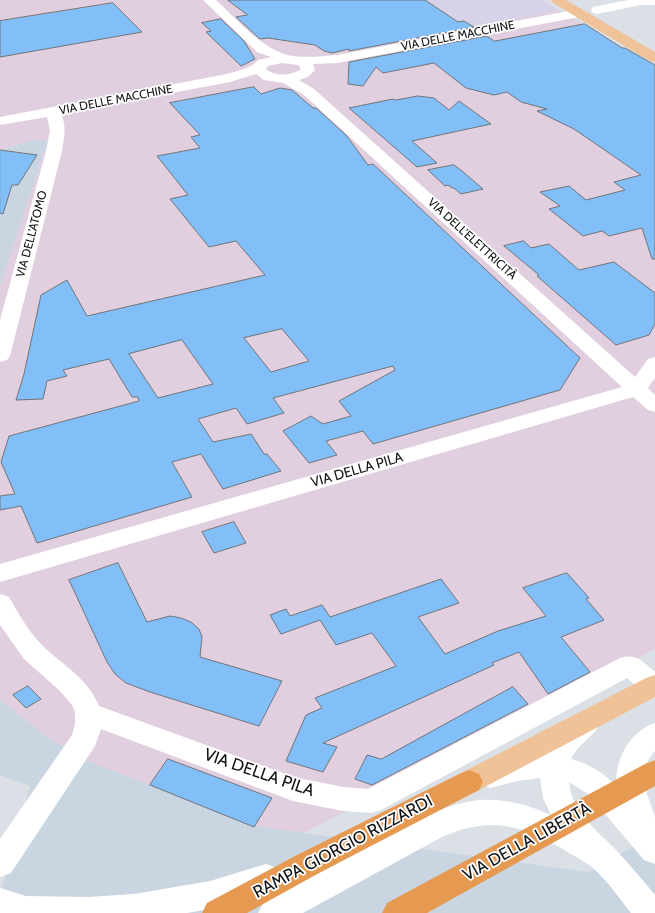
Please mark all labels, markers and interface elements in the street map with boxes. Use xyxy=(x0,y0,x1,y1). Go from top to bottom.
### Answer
street label: VIA DELLE MACCHINE xyxy=(400,18,516,54)
street label: VIA DELLE MACCHINE xyxy=(58,82,174,118)
street label: VIA DELL'ATOMO xyxy=(13,189,51,279)
street label: VIA DELL'ELETTRICITÀ xyxy=(425,195,519,283)
street label: VIA DELLA PILA xyxy=(309,449,405,491)
street label: VIA DELLA PILA xyxy=(201,745,317,801)
street label: RAMPA GIORGIO RIZZARDI xyxy=(250,791,436,903)
street label: VIA DELLA LIBERTÀ xyxy=(459,798,595,886)

